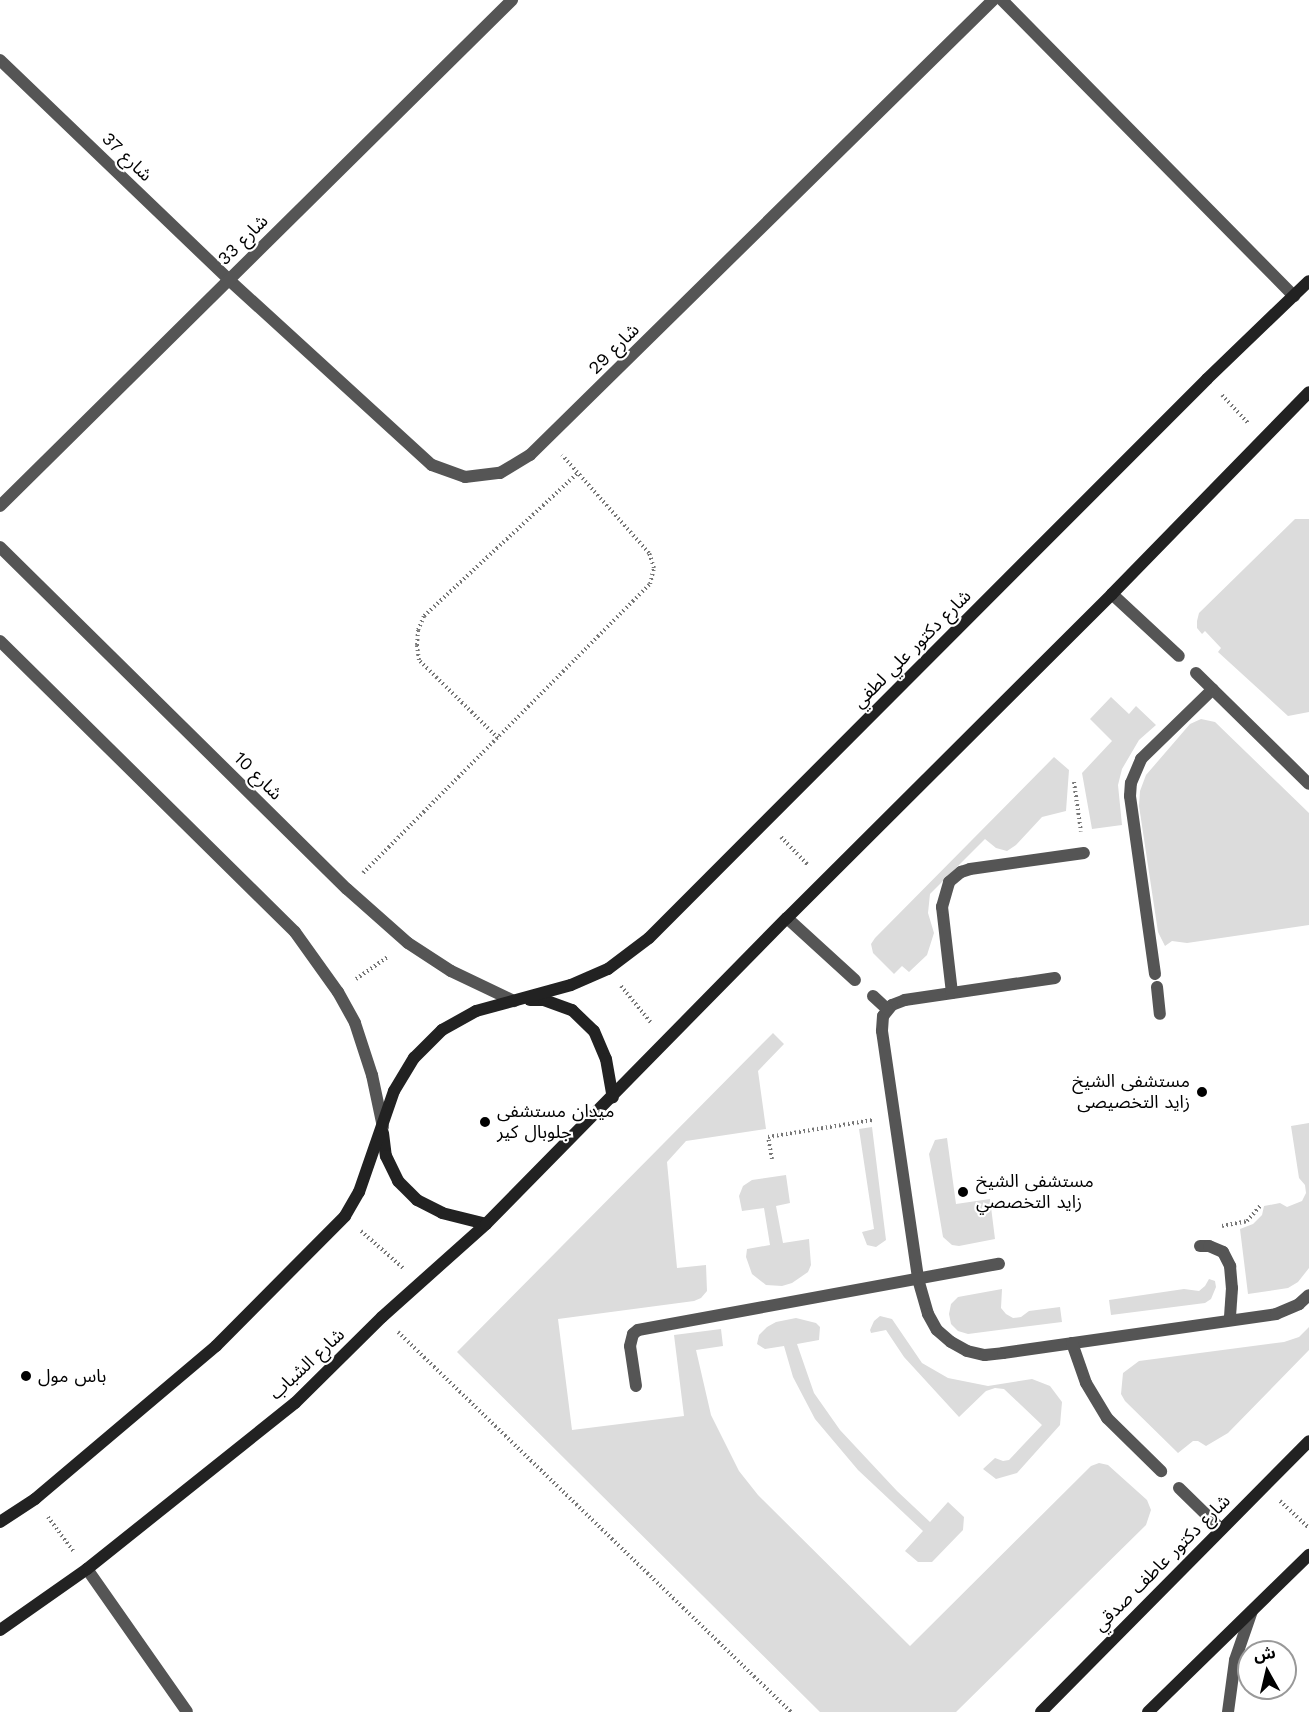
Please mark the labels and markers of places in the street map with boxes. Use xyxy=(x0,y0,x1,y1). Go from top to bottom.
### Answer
place label: مستشفى الشيخ زايد التخصيصى xyxy=(1072,1071,1190,1114)
marker: مستشفى الشيخ زايد التخصيصى xyxy=(1195,1085,1209,1099)
place label: ميدان مستشفى جلوبال كير xyxy=(497,1101,614,1144)
marker: ميدان مستشفى جلوبال كير xyxy=(478,1115,492,1129)
place label: مستشفى الشيخ زايد التخصصي xyxy=(976,1171,1094,1214)
marker: مستشفى الشيخ زايد التخصصي xyxy=(954,1183,972,1201)
place label: باس مول xyxy=(38,1365,106,1387)
marker: باس مول xyxy=(19,1369,33,1383)

